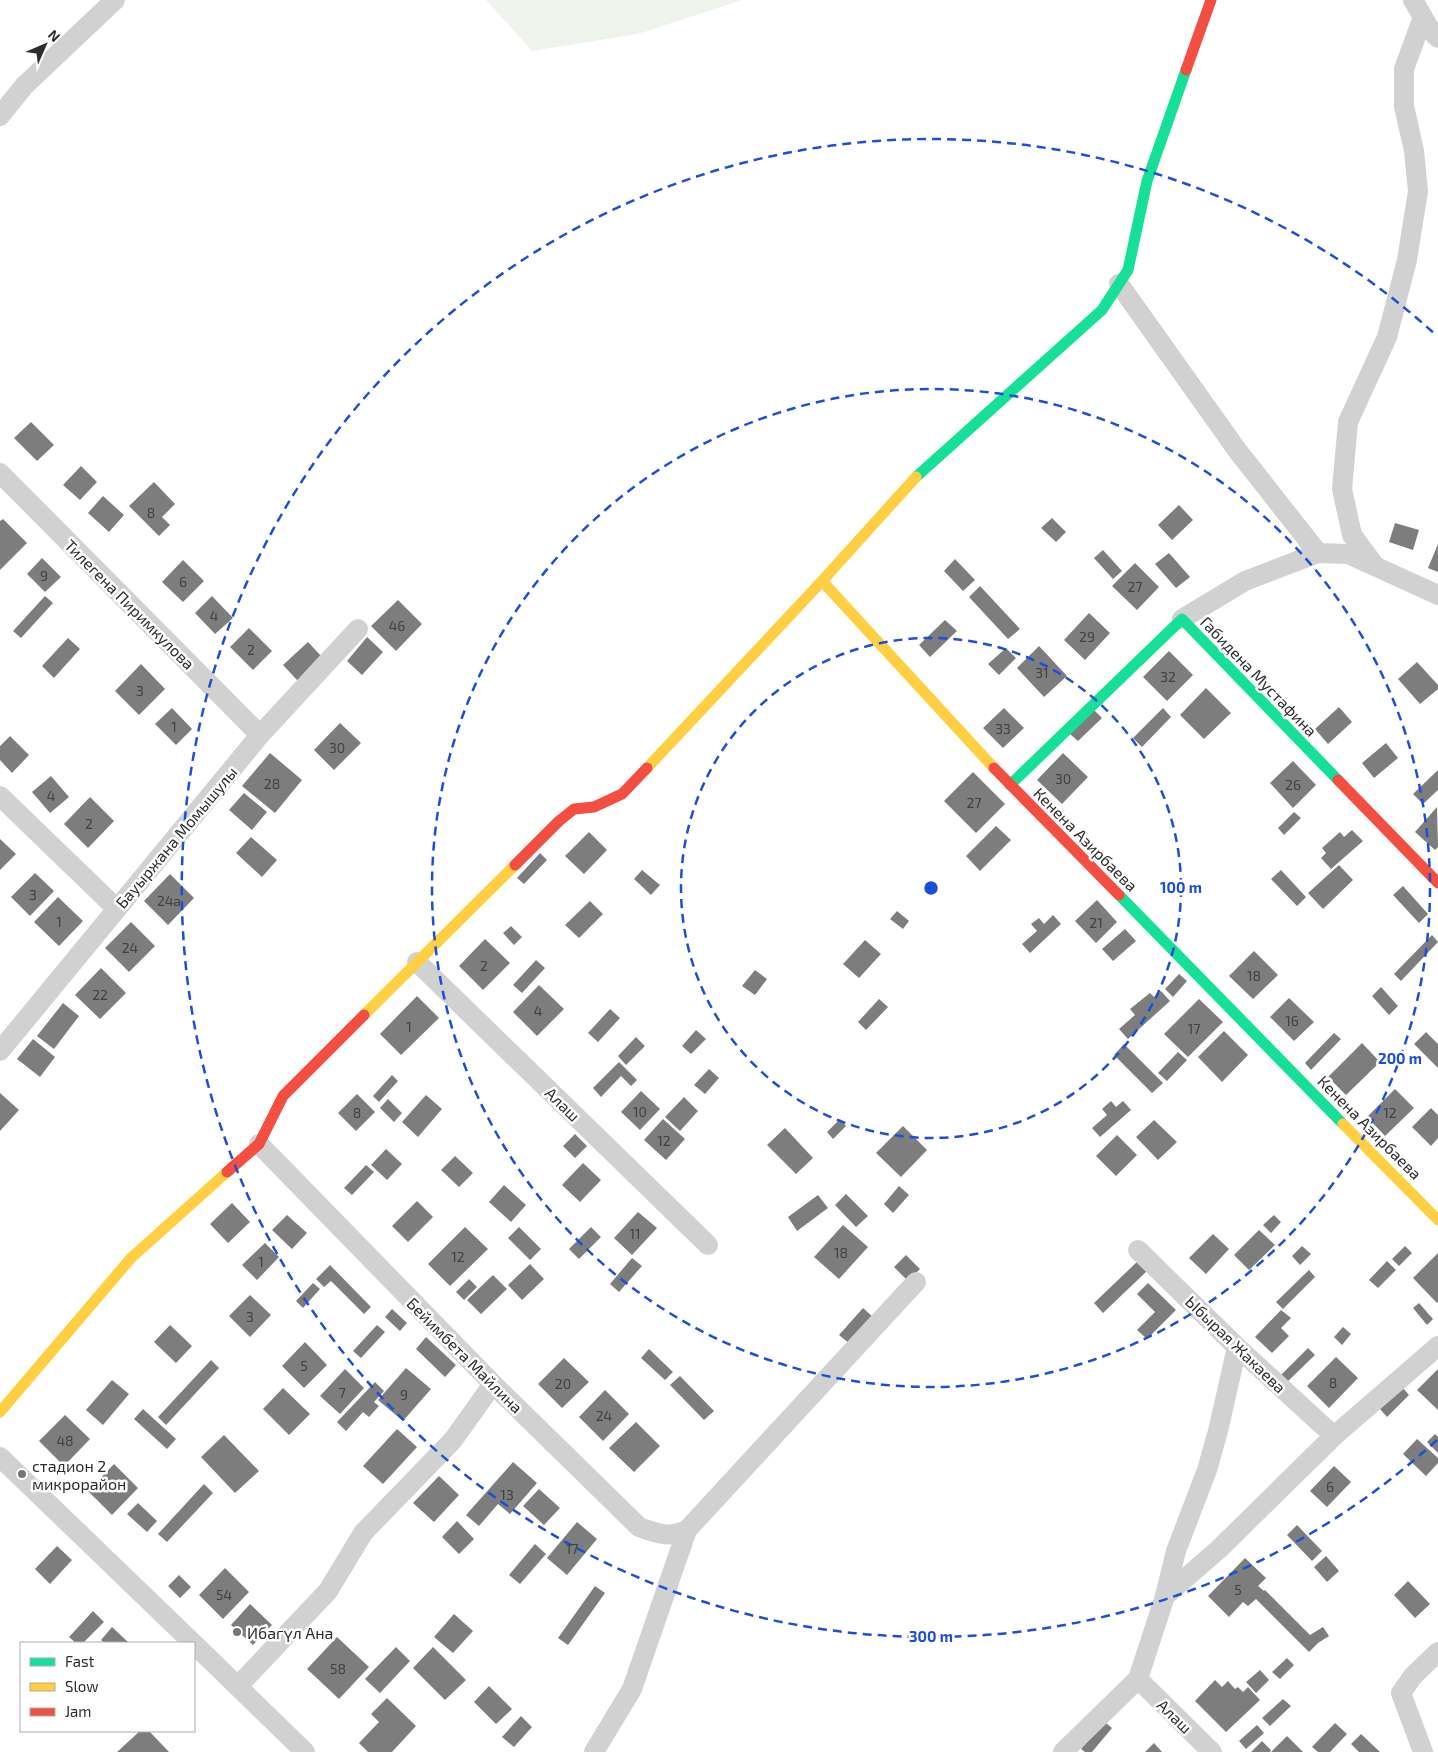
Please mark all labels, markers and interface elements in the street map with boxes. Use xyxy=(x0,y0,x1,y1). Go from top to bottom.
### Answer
north arrow xyxy=(20,20,70,70)
text: N xyxy=(45,26,64,45)
house number: 8 xyxy=(147,504,155,521)
street label: Тилегена Пиримкулова xyxy=(60,535,199,674)
house number: 9 xyxy=(40,567,48,584)
house number: 6 xyxy=(179,573,187,590)
house number: 27 xyxy=(1127,578,1143,595)
house number: 4 xyxy=(210,607,218,624)
street label: Габидена Мустафина xyxy=(1196,612,1321,741)
house number: 46 xyxy=(389,617,405,634)
house number: 29 xyxy=(1079,628,1095,645)
house number: 2 xyxy=(247,641,255,658)
house number: 31 xyxy=(1035,664,1049,681)
house number: 32 xyxy=(1160,668,1176,685)
house number: 3 xyxy=(136,682,144,699)
house number: 1 xyxy=(171,718,177,735)
house number: 33 xyxy=(995,720,1011,737)
house number: 30 xyxy=(329,739,345,756)
street label: Бауыржана Момышулы xyxy=(111,762,242,912)
house number: 30 xyxy=(1055,770,1071,787)
house number: 28 xyxy=(264,775,280,792)
house number: 26 xyxy=(1285,776,1301,793)
street label: Кенена Азирбаева xyxy=(1030,783,1142,895)
house number: 4 xyxy=(47,787,55,804)
house number: 27 xyxy=(966,794,982,811)
house number: 2 xyxy=(85,815,93,832)
text: 100 m xyxy=(1160,878,1202,896)
centre of rings xyxy=(922,879,940,897)
house number: 3 xyxy=(29,886,37,903)
house number: 24а xyxy=(157,892,181,909)
house number: 1 xyxy=(56,913,62,930)
house number: 21 xyxy=(1089,914,1103,931)
house number: 24 xyxy=(122,939,138,956)
house number: 2 xyxy=(480,957,488,974)
house number: 18 xyxy=(1247,967,1261,984)
house number: 22 xyxy=(92,986,108,1003)
house number: 4 xyxy=(534,1002,542,1019)
house number: 16 xyxy=(1285,1012,1299,1029)
house number: 1 xyxy=(406,1018,412,1035)
house number: 17 xyxy=(1188,1020,1200,1037)
text: 200 m xyxy=(1378,1049,1422,1067)
street label: Кенена Азирбаева xyxy=(1314,1071,1426,1183)
street label: Алаш xyxy=(542,1083,584,1125)
house number: 10 xyxy=(633,1103,647,1120)
house number: 8 xyxy=(353,1104,361,1121)
house number: 12 xyxy=(1383,1104,1397,1121)
house number: 12 xyxy=(657,1132,671,1149)
house number: 11 xyxy=(629,1225,641,1242)
house number: 18 xyxy=(834,1244,848,1261)
house number: 12 xyxy=(451,1248,465,1265)
house number: 1 xyxy=(258,1253,264,1270)
street label: Ыбырая Жакаева xyxy=(1182,1291,1290,1397)
street label: Бейимбета Майлина xyxy=(403,1293,527,1417)
house number: 3 xyxy=(246,1308,254,1325)
house number: 5 xyxy=(300,1357,308,1374)
house number: 8 xyxy=(1329,1374,1337,1391)
house number: 20 xyxy=(555,1375,571,1392)
house number: 7 xyxy=(338,1384,346,1401)
house number: 9 xyxy=(400,1386,408,1403)
house number: 24 xyxy=(596,1407,612,1424)
house number: 48 xyxy=(56,1432,74,1449)
place label: стадион 2 микрорайон xyxy=(32,1456,126,1493)
marker: стадион 2 микрорайон xyxy=(16,1468,28,1480)
house number: 6 xyxy=(1326,1478,1334,1495)
house number: 13 xyxy=(500,1486,514,1503)
house number: 17 xyxy=(566,1540,578,1557)
house number: 5 xyxy=(1234,1581,1242,1598)
house number: 54 xyxy=(216,1586,232,1603)
place label: Ибагүл Ана xyxy=(247,1623,333,1642)
marker: Ибагүл Ана xyxy=(231,1626,243,1638)
text: 300 m xyxy=(909,1627,953,1645)
legend xyxy=(20,1642,195,1732)
text: Fast xyxy=(65,1652,95,1670)
house number: 58 xyxy=(330,1660,346,1677)
text: Slow xyxy=(65,1677,99,1695)
street label: Алаш xyxy=(1154,1695,1196,1737)
text: Jam xyxy=(65,1702,91,1720)

